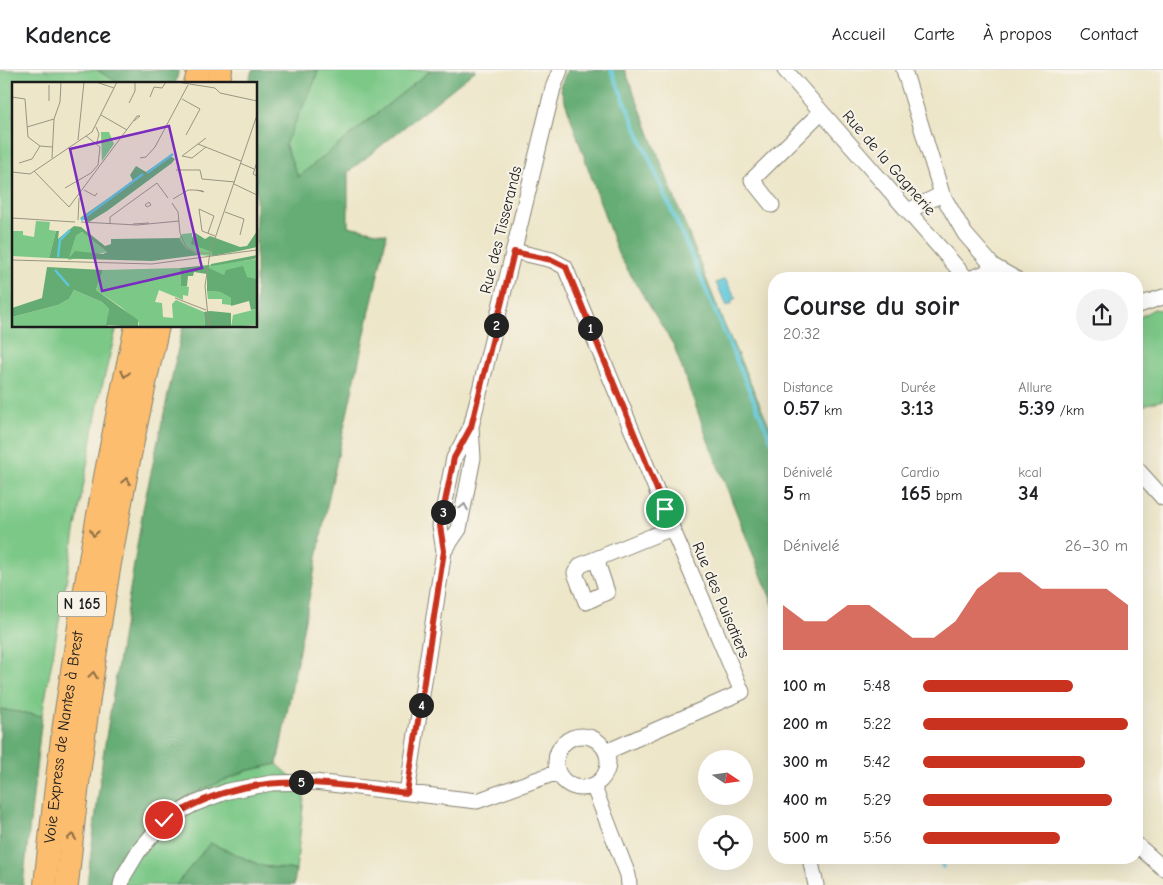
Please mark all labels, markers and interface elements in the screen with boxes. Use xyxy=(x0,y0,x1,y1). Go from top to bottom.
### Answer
text: Kadence xyxy=(25,21,111,49)
text: Accueil xyxy=(832,24,886,45)
text: Carte xyxy=(914,24,955,45)
text: À propos xyxy=(983,24,1052,45)
text: Contact xyxy=(1080,24,1138,45)
inset map xyxy=(12,82,258,328)
street label: Rue de la Gagnerie xyxy=(839,107,939,219)
street label: Rue des Tisserands xyxy=(476,164,526,296)
button: share xyxy=(1076,289,1128,341)
text: Course du soir xyxy=(783,290,959,322)
pin: 2 xyxy=(484,312,508,338)
pin: 1 xyxy=(578,316,602,340)
text: 2 xyxy=(493,317,500,334)
text: 1 xyxy=(588,320,593,337)
text: 20:32 xyxy=(783,325,820,343)
one-way arrow xyxy=(121,369,131,378)
text: Distance xyxy=(783,379,833,396)
text: Durée xyxy=(901,379,936,396)
text: Allure xyxy=(1018,379,1052,396)
text: 0.57 xyxy=(783,396,819,420)
text: 3:13 xyxy=(901,396,934,420)
text: 5:39 xyxy=(1018,396,1055,420)
text: km xyxy=(819,402,842,419)
text: /km xyxy=(1055,402,1084,419)
text: Dénivelé xyxy=(783,464,832,481)
text: Cardio xyxy=(901,464,940,481)
text: kcal xyxy=(1018,464,1042,481)
one-way arrow xyxy=(120,476,130,485)
text: 5 xyxy=(783,481,794,505)
text: 165 xyxy=(901,481,931,505)
text: 34 xyxy=(1018,481,1039,505)
text: m xyxy=(794,487,810,504)
text: bpm xyxy=(931,487,962,504)
pin xyxy=(644,488,686,530)
icon: arrive xyxy=(651,495,679,523)
pin: 3 xyxy=(430,500,456,524)
one-way arrow xyxy=(458,503,468,512)
text: 3 xyxy=(440,504,447,521)
one-way arrow xyxy=(90,529,100,538)
text: Dénivelé xyxy=(783,537,839,555)
text: 26–30 m xyxy=(1065,537,1128,555)
street label: Rue des Puisatiers xyxy=(688,539,754,661)
road number: N 165 xyxy=(58,592,106,616)
street label: Voie Express de Nantes à Brest xyxy=(41,629,87,844)
one-way arrow xyxy=(87,671,98,679)
text: 100 m xyxy=(783,677,826,695)
text: 5:48 xyxy=(863,677,891,695)
pin: 4 xyxy=(408,692,434,718)
text: 4 xyxy=(418,697,425,714)
text: 200 m xyxy=(783,715,828,733)
text: 5:22 xyxy=(863,715,891,733)
north arrow xyxy=(698,750,752,805)
map controls xyxy=(698,750,753,870)
text: 300 m xyxy=(783,753,828,771)
text: 5:42 xyxy=(863,753,891,771)
pin: 5 xyxy=(288,770,314,794)
text: 5 xyxy=(298,774,305,791)
text: 400 m xyxy=(783,791,827,809)
text: 5:29 xyxy=(863,791,891,809)
pin xyxy=(143,799,185,841)
icon: check xyxy=(150,806,178,834)
button: locate xyxy=(698,815,753,870)
text: 500 m xyxy=(783,829,828,847)
text: 5:56 xyxy=(863,829,892,847)
one-way arrow xyxy=(66,832,77,840)

